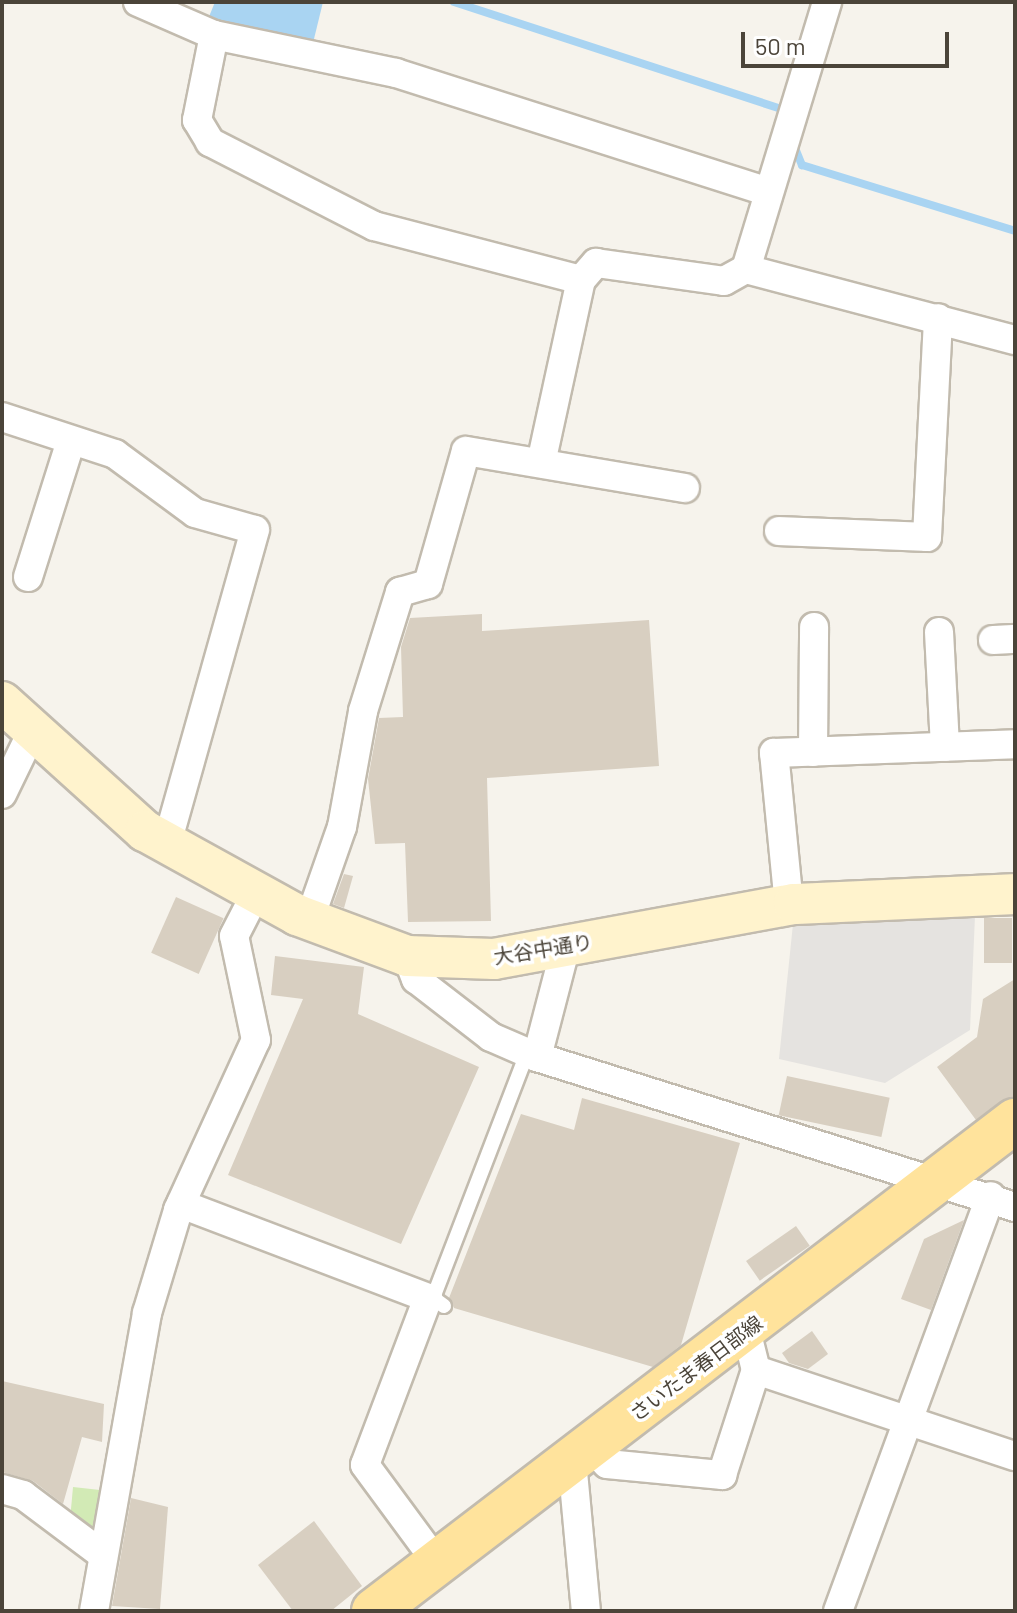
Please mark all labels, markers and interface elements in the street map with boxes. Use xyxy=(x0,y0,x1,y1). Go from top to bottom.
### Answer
scale bar xyxy=(745,16,953,66)
text: 50 m xyxy=(755,31,806,60)
street label: 大谷中通り xyxy=(492,929,594,969)
street label: さいたま春日部線 xyxy=(625,1310,767,1426)

